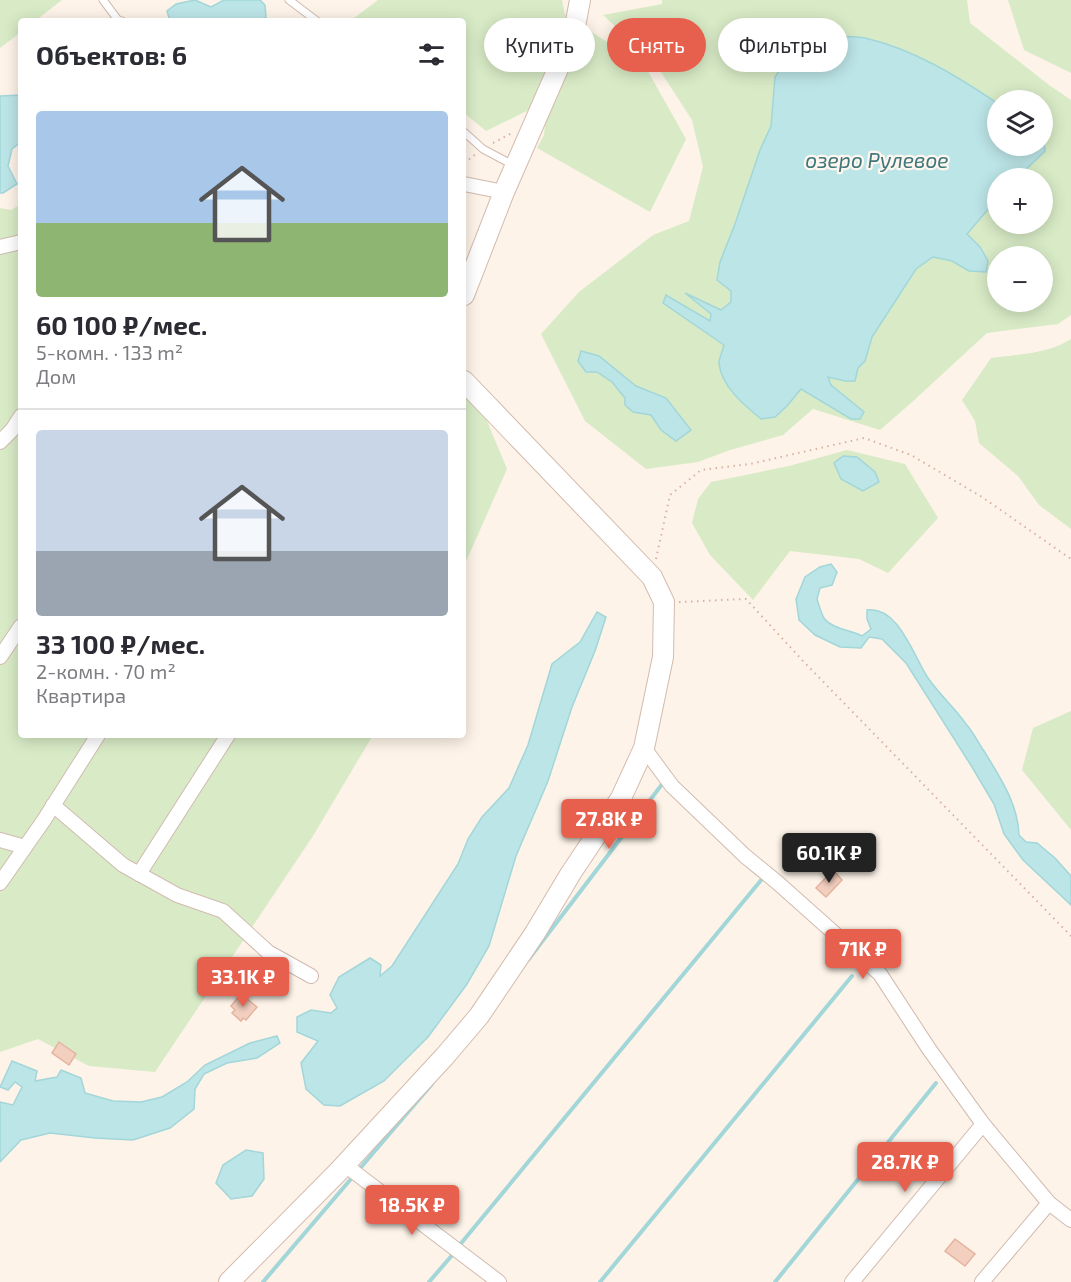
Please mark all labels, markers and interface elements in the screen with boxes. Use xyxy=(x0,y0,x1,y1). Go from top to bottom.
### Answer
chip: Купить xyxy=(484,18,595,72)
chip: Снять xyxy=(607,18,706,72)
chip: Фильтры xyxy=(718,18,848,72)
icon: filters xyxy=(415,38,448,71)
text: Объектов: 6 xyxy=(36,39,187,70)
map controls xyxy=(987,90,1053,312)
button: layers xyxy=(987,90,1053,156)
water label: озеро Рулевое xyxy=(805,147,949,172)
icon: home xyxy=(188,150,296,258)
button: + xyxy=(987,168,1053,234)
button: − xyxy=(987,246,1053,312)
text: 60 100 ₽/мес. xyxy=(36,309,207,340)
text: 5-комн. · 133 m² xyxy=(36,340,183,364)
text: Дом xyxy=(36,364,76,388)
icon: home xyxy=(188,469,296,577)
text: 33 100 ₽/мес. xyxy=(36,628,205,659)
text: 2-комн. · 70 m² xyxy=(36,659,176,683)
text: Квартира xyxy=(36,683,126,707)
pin: 27.8K ₽ xyxy=(554,799,664,850)
text: 27.8K ₽ xyxy=(575,806,643,830)
pin: 60.1K ₽ xyxy=(774,833,884,884)
text: 60.1K ₽ xyxy=(796,840,862,864)
pin: 71K ₽ xyxy=(821,929,905,980)
text: 71K ₽ xyxy=(839,936,887,960)
pin: 33.1K ₽ xyxy=(188,957,298,1008)
text: 33.1K ₽ xyxy=(211,964,275,988)
pin: 28.7K ₽ xyxy=(850,1142,960,1193)
text: 28.7K ₽ xyxy=(871,1149,939,1173)
pin: 18.5K ₽ xyxy=(357,1185,467,1236)
text: 18.5K ₽ xyxy=(379,1192,445,1216)

